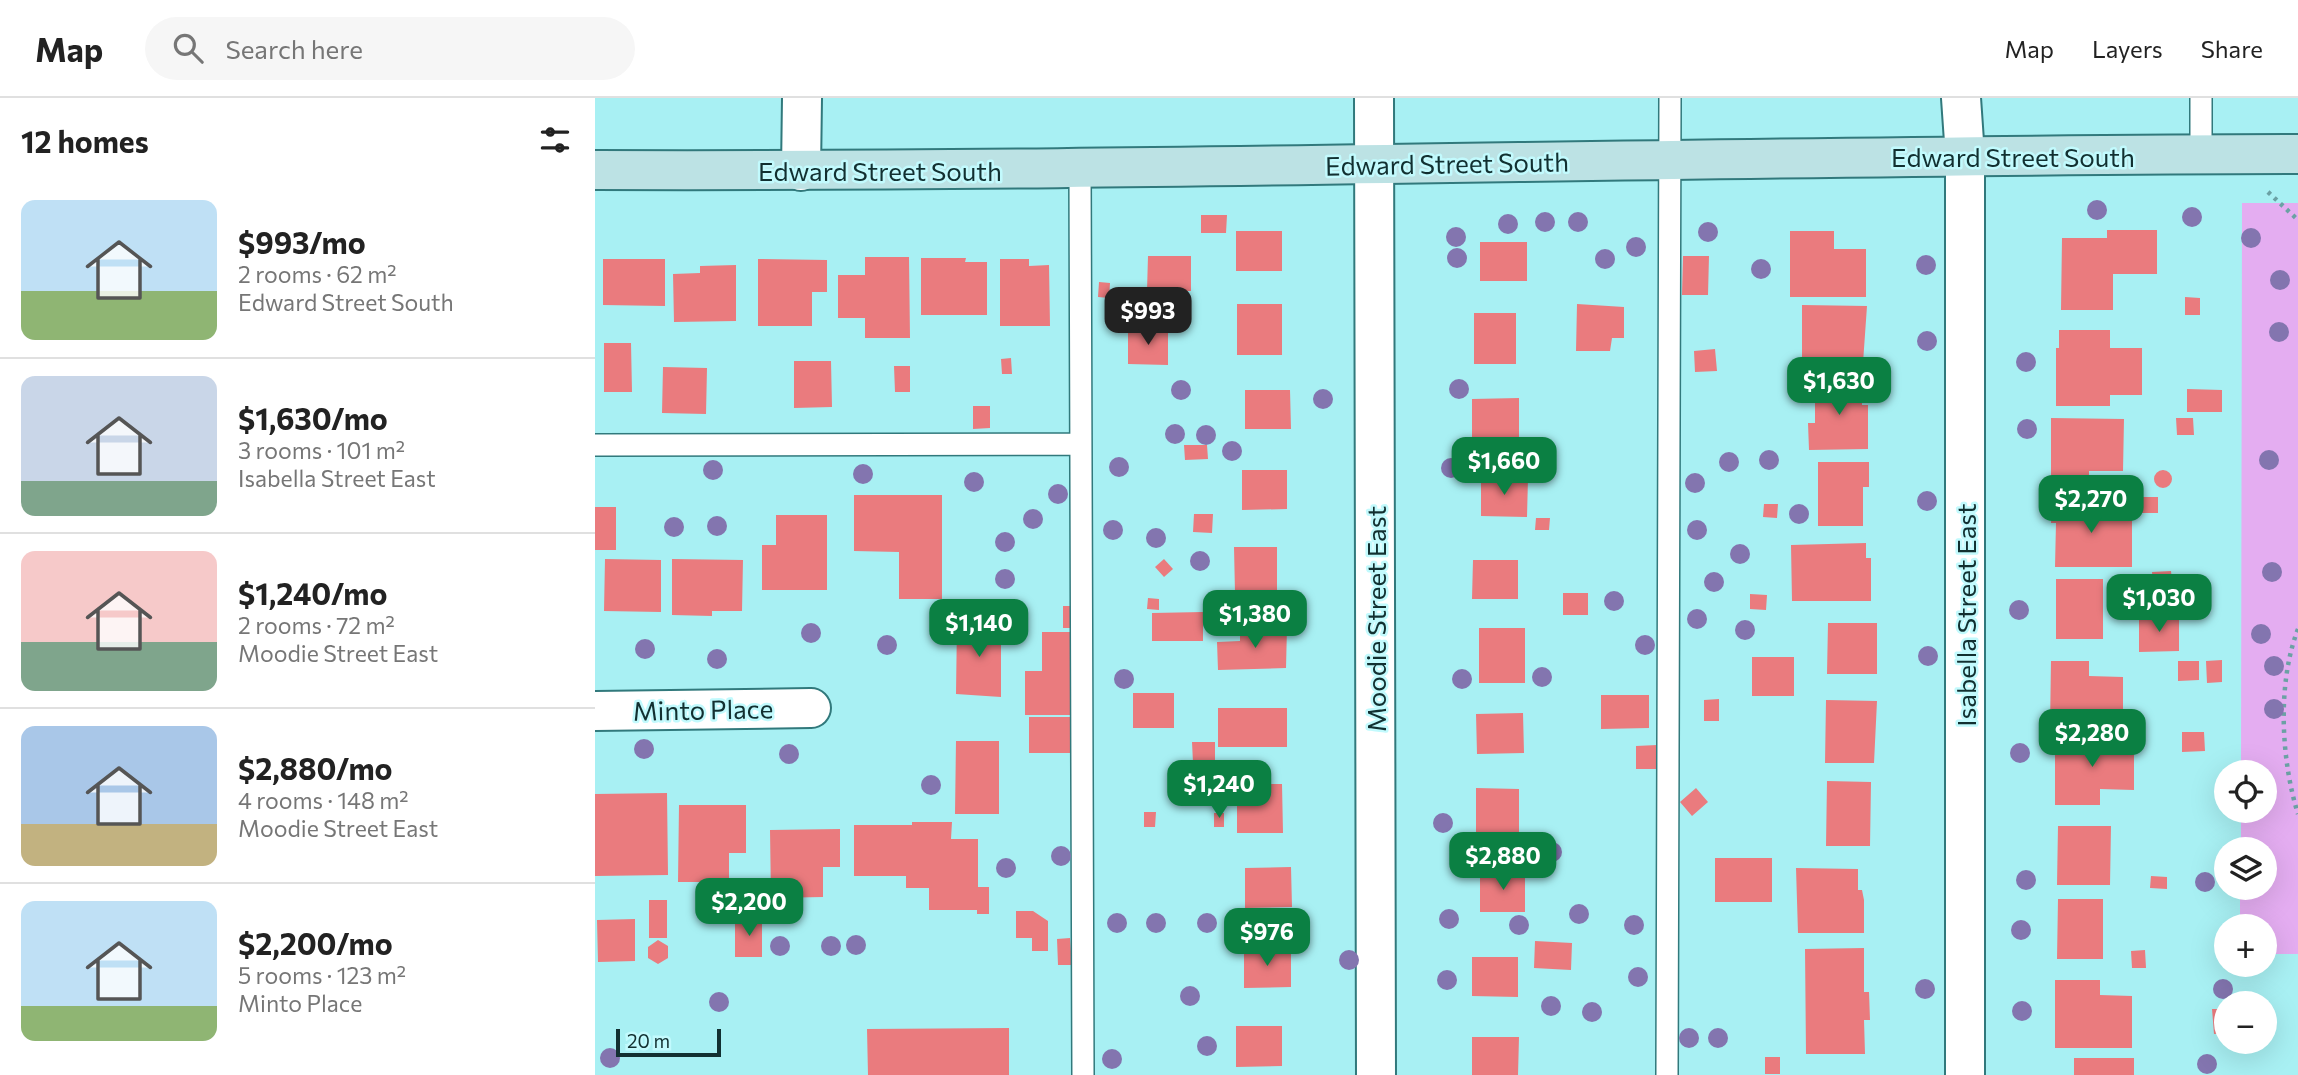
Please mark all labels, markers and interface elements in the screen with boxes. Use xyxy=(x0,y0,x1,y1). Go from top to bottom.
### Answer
search box xyxy=(145,17,635,80)
text: Map xyxy=(35,28,103,69)
icon: search xyxy=(169,29,207,67)
text: Search here xyxy=(225,33,363,64)
text: Map xyxy=(2005,34,2054,63)
text: Layers xyxy=(2092,34,2163,63)
text: Share xyxy=(2201,34,2263,63)
icon: filters xyxy=(536,121,574,159)
text: 12 homes xyxy=(21,122,149,159)
street label: Edward Street South xyxy=(1891,141,2135,172)
street label: Edward Street South xyxy=(1325,145,1569,181)
street label: Edward Street South xyxy=(758,155,1002,186)
text: $993/mo xyxy=(238,223,366,260)
icon: home xyxy=(77,228,161,312)
text: 2 rooms · 62 m² xyxy=(238,260,397,288)
text: Edward Street South xyxy=(238,288,454,316)
pin: $993 xyxy=(1107,288,1189,347)
text: $993 xyxy=(1121,296,1175,324)
pin: $1,630 xyxy=(1782,358,1896,417)
text: $1,630 xyxy=(1803,366,1875,394)
text: $1,630/mo xyxy=(238,399,388,436)
icon: home xyxy=(77,404,161,488)
text: 3 rooms · 101 m² xyxy=(238,436,405,464)
pin: $1,660 xyxy=(1447,438,1561,497)
text: $1,660 xyxy=(1468,446,1540,474)
text: Isabella Street East xyxy=(238,464,436,492)
pin: $2,270 xyxy=(2034,476,2148,535)
text: $2,270 xyxy=(2055,484,2127,512)
street label: Isabella Street East xyxy=(1950,503,1981,727)
street label: Moodie Street East xyxy=(1360,506,1391,732)
text: $1,240/mo xyxy=(238,574,387,611)
pin: $1,030 xyxy=(2102,574,2216,634)
icon: home xyxy=(77,579,161,663)
text: $1,030 xyxy=(2123,583,2195,611)
pin: $1,380 xyxy=(1198,590,1312,650)
text: $1,380 xyxy=(1219,599,1291,627)
pin: $1,140 xyxy=(922,600,1036,659)
text: $1,140 xyxy=(945,608,1013,636)
text: 2 rooms · 72 m² xyxy=(238,611,395,639)
text: Moodie Street East xyxy=(238,639,438,667)
street label: Minto Place xyxy=(632,692,774,726)
pin: $2,280 xyxy=(2035,710,2149,769)
text: $2,280 xyxy=(2055,718,2129,746)
text: $2,880/mo xyxy=(238,749,393,786)
icon: home xyxy=(77,754,161,838)
pin: $1,240 xyxy=(1162,760,1276,820)
map controls xyxy=(2214,760,2277,1054)
button: locate xyxy=(2214,760,2277,823)
text: $1,240 xyxy=(1183,769,1255,797)
text: 4 rooms · 148 m² xyxy=(238,786,409,814)
text: Moodie Street East xyxy=(238,814,438,842)
pin: $2,880 xyxy=(1446,832,1560,892)
button: layers xyxy=(2214,837,2277,900)
text: $2,880 xyxy=(1465,841,1541,869)
pin: $2,200 xyxy=(692,878,806,938)
text: $2,200 xyxy=(711,887,787,915)
pin: $976 xyxy=(1226,908,1308,968)
button: + xyxy=(2214,914,2277,977)
text: $976 xyxy=(1240,917,1294,945)
text: $2,200/mo xyxy=(238,924,393,961)
icon: home xyxy=(77,929,161,1013)
text: 5 rooms · 123 m² xyxy=(238,961,406,989)
text: Minto Place xyxy=(238,989,362,1017)
button: − xyxy=(2214,991,2277,1054)
scale bar xyxy=(616,1026,721,1058)
text: 20 m xyxy=(627,1029,670,1052)

